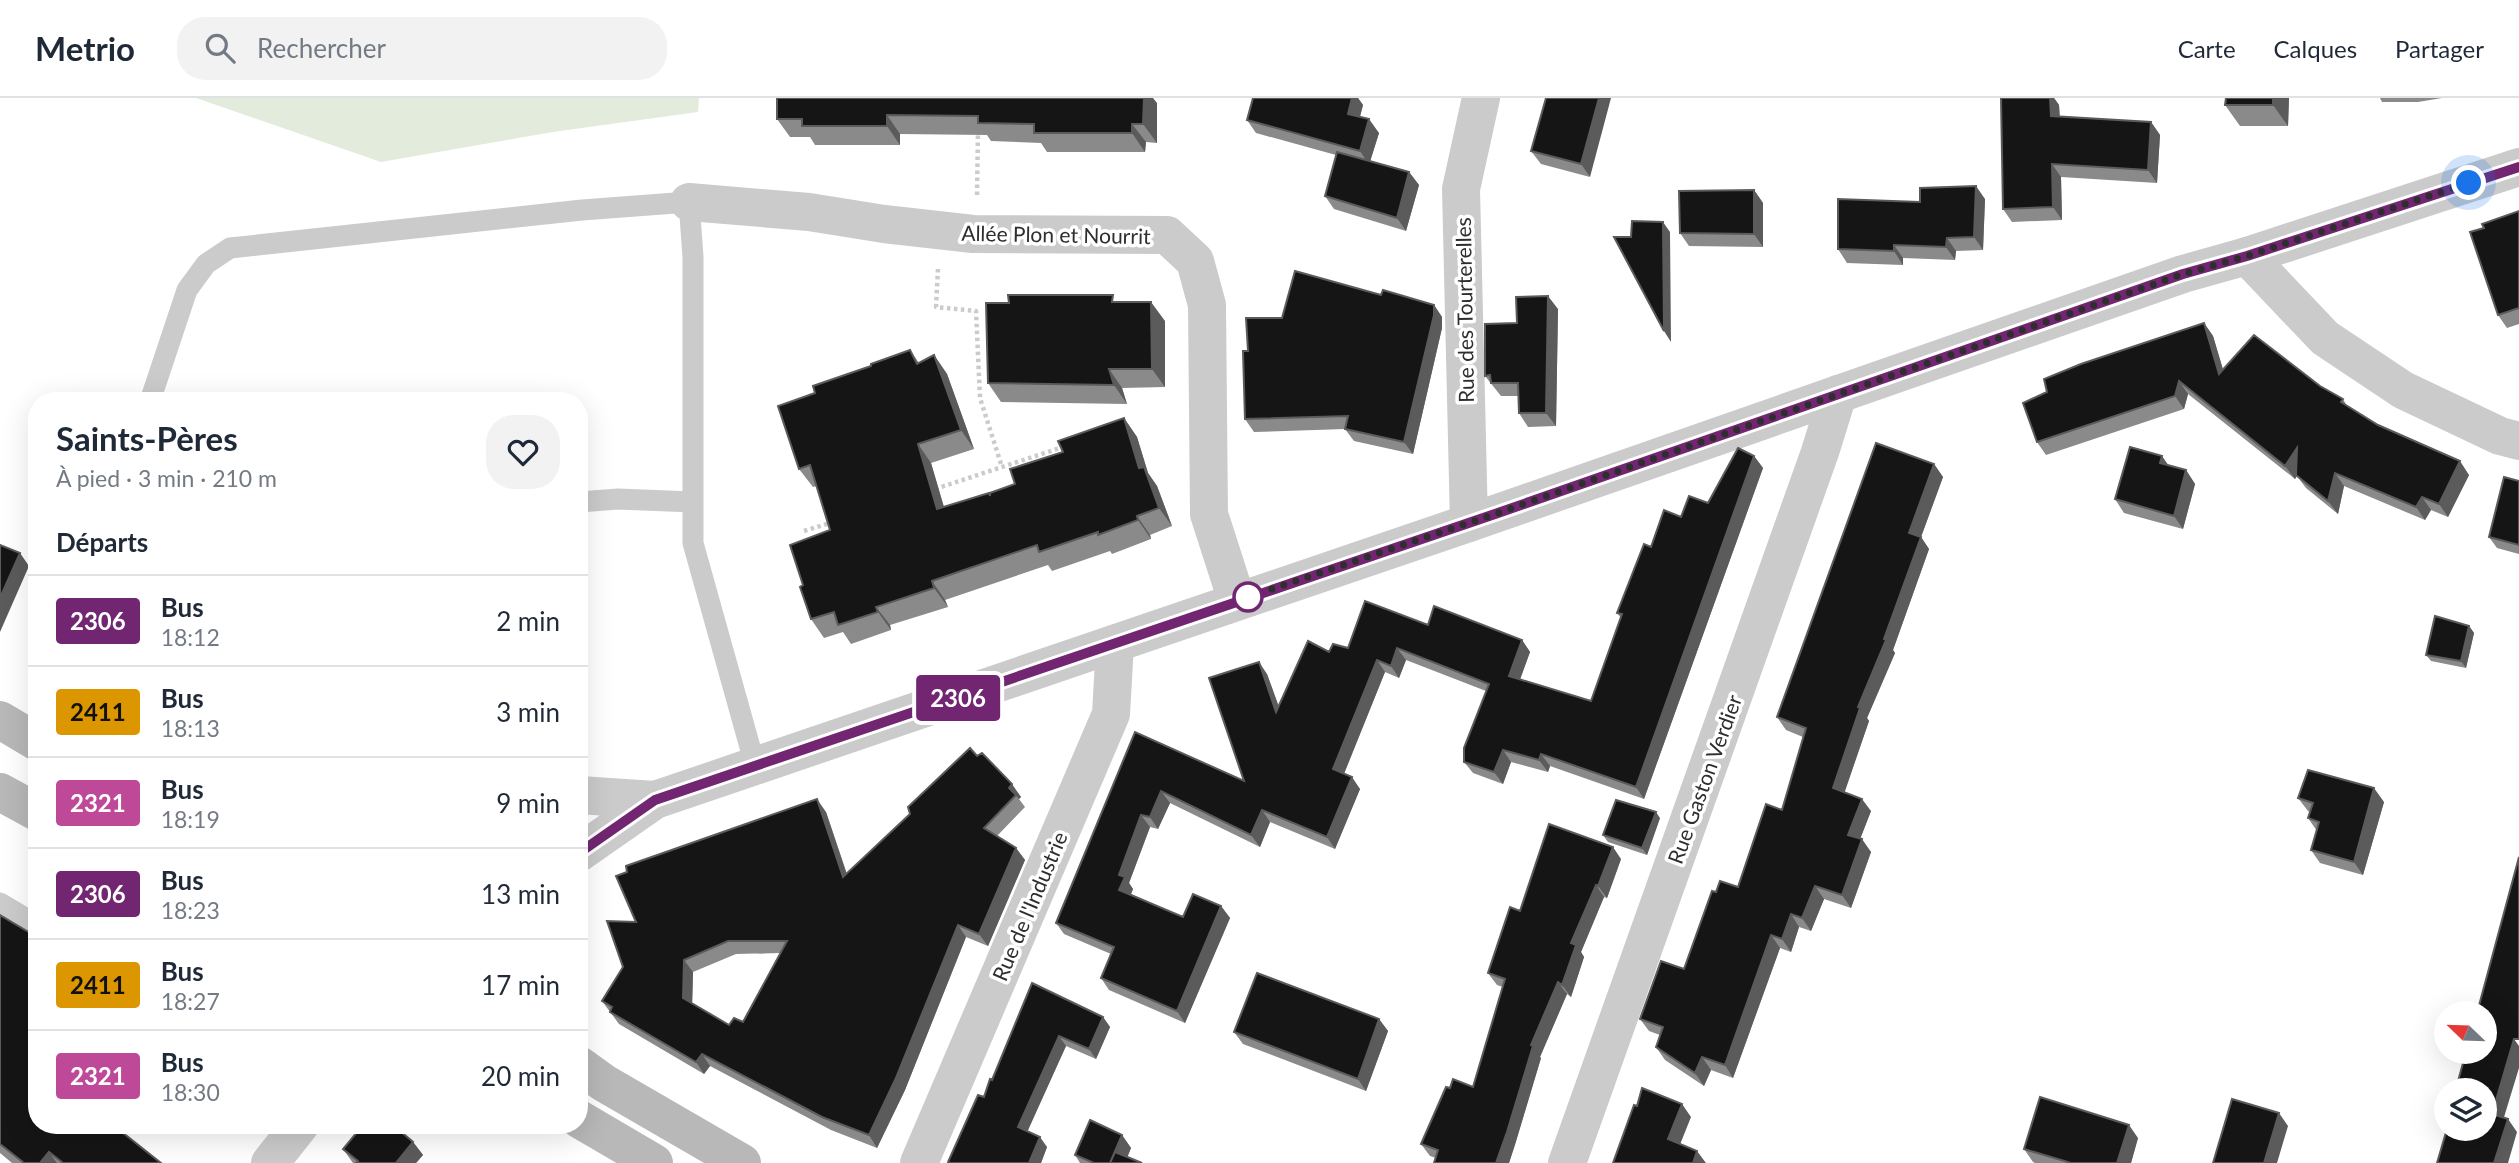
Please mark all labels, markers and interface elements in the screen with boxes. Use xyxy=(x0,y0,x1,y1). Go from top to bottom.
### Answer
search box xyxy=(177,17,667,80)
text: Metrio xyxy=(35,28,135,68)
icon: search xyxy=(201,29,239,67)
text: Rechercher xyxy=(257,32,386,64)
text: Carte xyxy=(2178,34,2236,63)
text: Calques xyxy=(2274,34,2357,63)
text: Partager xyxy=(2395,34,2484,63)
your location xyxy=(2451,165,2486,200)
street label: Rue des Tourterelles xyxy=(1450,217,1478,403)
street label: Allée Plon et Nourrit xyxy=(961,220,1151,248)
button: heart xyxy=(486,415,560,489)
text: Saints-Pères xyxy=(56,418,238,458)
text: À pied · 3 min · 210 m xyxy=(56,464,277,492)
text: Départs xyxy=(56,526,148,558)
unlabelled marker xyxy=(1233,582,1263,612)
text: Bus xyxy=(161,591,204,623)
text: 2 min xyxy=(496,605,560,637)
text: 2306 xyxy=(70,606,126,635)
text: 18:12 xyxy=(161,623,220,651)
line badge: 2306 xyxy=(909,675,1007,721)
text: Bus xyxy=(161,682,204,714)
text: 2306 xyxy=(930,683,986,712)
street label: Rue Gaston Verdier xyxy=(1662,691,1746,867)
text: 3 min xyxy=(496,696,560,728)
text: 2411 xyxy=(70,697,126,726)
text: 18:13 xyxy=(161,714,220,742)
text: Bus xyxy=(161,773,204,805)
text: 9 min xyxy=(496,787,560,819)
text: 2321 xyxy=(70,788,126,817)
text: 18:19 xyxy=(161,805,220,833)
street label: Rue de l'Industrie xyxy=(986,828,1072,984)
text: Bus xyxy=(161,864,204,896)
text: 13 min xyxy=(481,878,560,910)
text: 2306 xyxy=(70,879,126,908)
text: 18:23 xyxy=(161,896,220,924)
text: Bus xyxy=(161,955,204,987)
text: 17 min xyxy=(481,969,560,1001)
text: 2411 xyxy=(70,970,126,999)
text: 18:27 xyxy=(161,987,220,1015)
north arrow xyxy=(2434,1001,2497,1064)
map controls xyxy=(2434,1001,2497,1141)
text: Bus xyxy=(161,1046,204,1078)
text: 20 min xyxy=(481,1060,560,1092)
text: 2321 xyxy=(70,1061,126,1090)
text: 18:30 xyxy=(161,1078,220,1106)
button: layers xyxy=(2434,1078,2497,1141)

